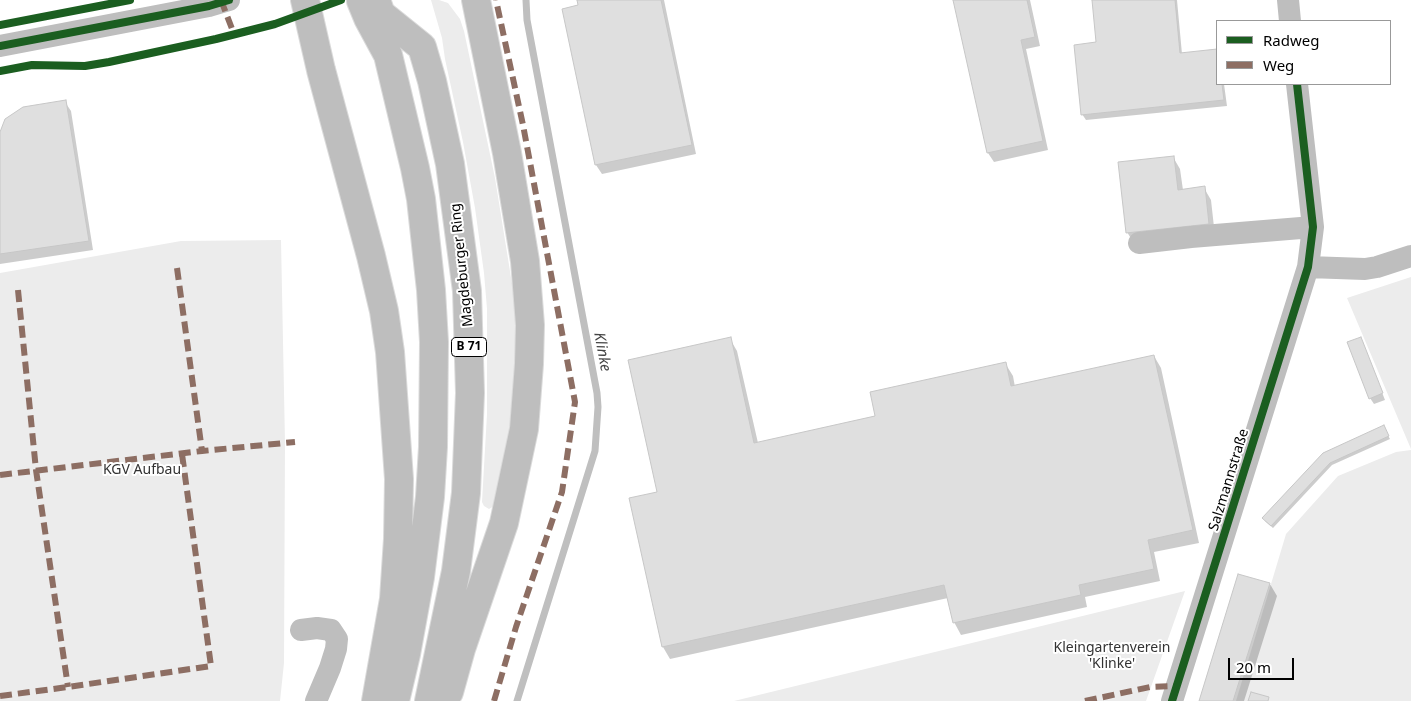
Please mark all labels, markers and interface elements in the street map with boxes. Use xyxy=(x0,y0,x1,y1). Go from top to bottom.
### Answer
legend xyxy=(1216,20,1391,85)
text: Radweg xyxy=(1263,30,1319,50)
text: Weg xyxy=(1263,55,1294,75)
street label: Magdeburger Ring xyxy=(447,202,477,328)
water label: Klinke xyxy=(590,331,614,373)
road number: B 71 xyxy=(452,338,486,357)
street label: Salzmannstraße xyxy=(1205,427,1253,533)
park label: KGV Aufbau xyxy=(103,462,181,478)
park label: Kleingartenverein 'Klinke' xyxy=(1054,640,1170,672)
scale bar xyxy=(1231,648,1297,680)
text: 20 m xyxy=(1236,657,1271,677)

